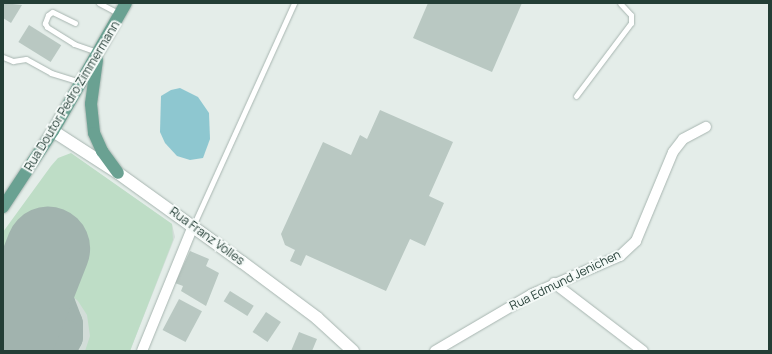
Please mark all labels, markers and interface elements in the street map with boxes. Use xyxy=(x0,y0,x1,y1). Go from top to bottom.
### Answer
street label: Rua Doutor Pedro Zimmermann xyxy=(21,18,123,174)
street label: Rua Franz Volles xyxy=(167,204,247,268)
street label: Rua Edmund Jenichen xyxy=(507,247,623,313)

